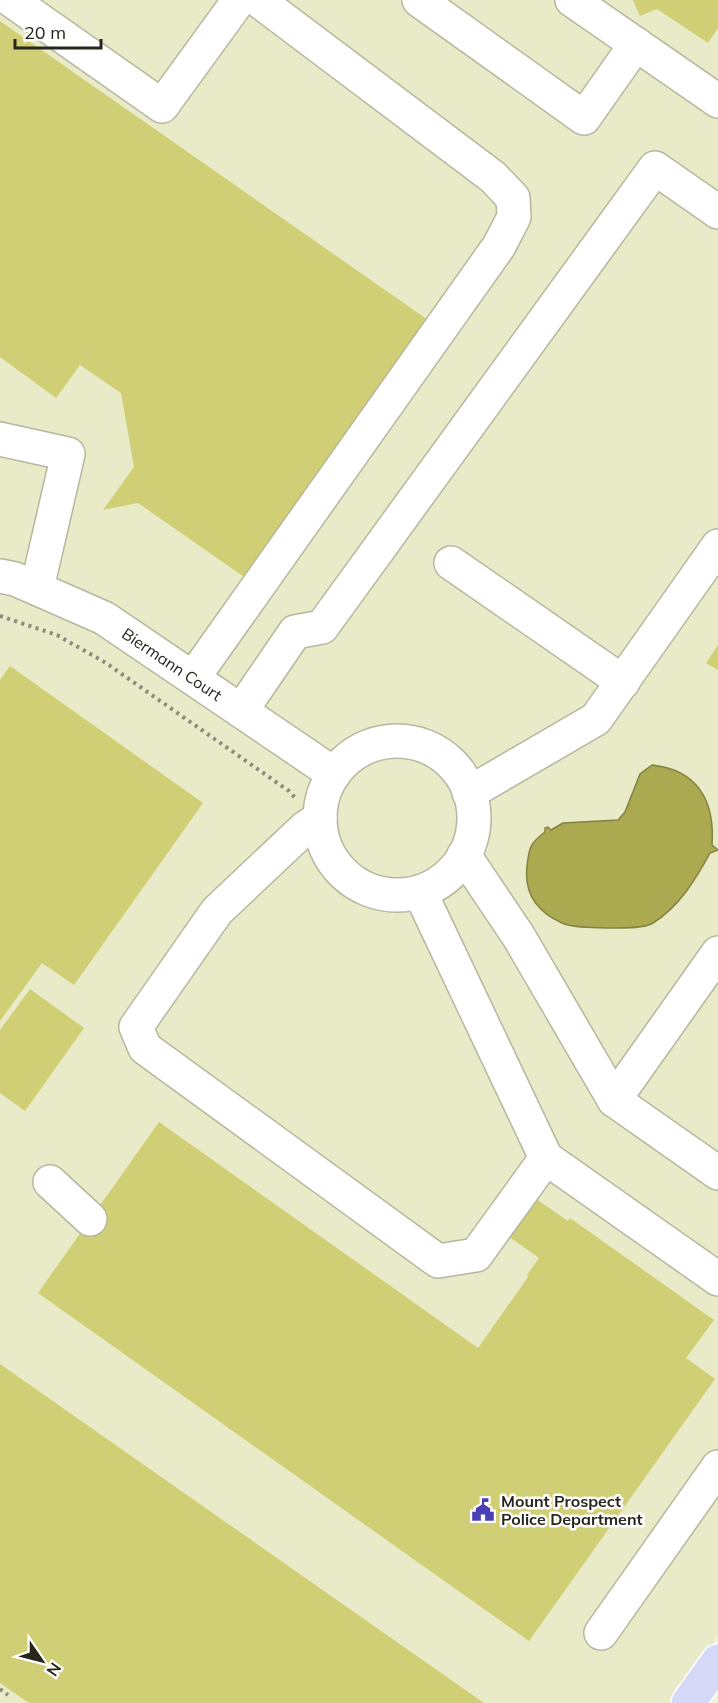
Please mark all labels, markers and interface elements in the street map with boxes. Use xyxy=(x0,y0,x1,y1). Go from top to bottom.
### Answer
scale bar xyxy=(15,12,100,50)
text: 20 m xyxy=(24,21,66,44)
street label: Biermann Court xyxy=(118,623,226,705)
place label: Mount Prospect Police Department xyxy=(501,1491,643,1529)
public building icon: Mount Prospect Police Department xyxy=(470,1497,496,1523)
north arrow xyxy=(12,1631,72,1691)
text: N xyxy=(43,1659,66,1680)

